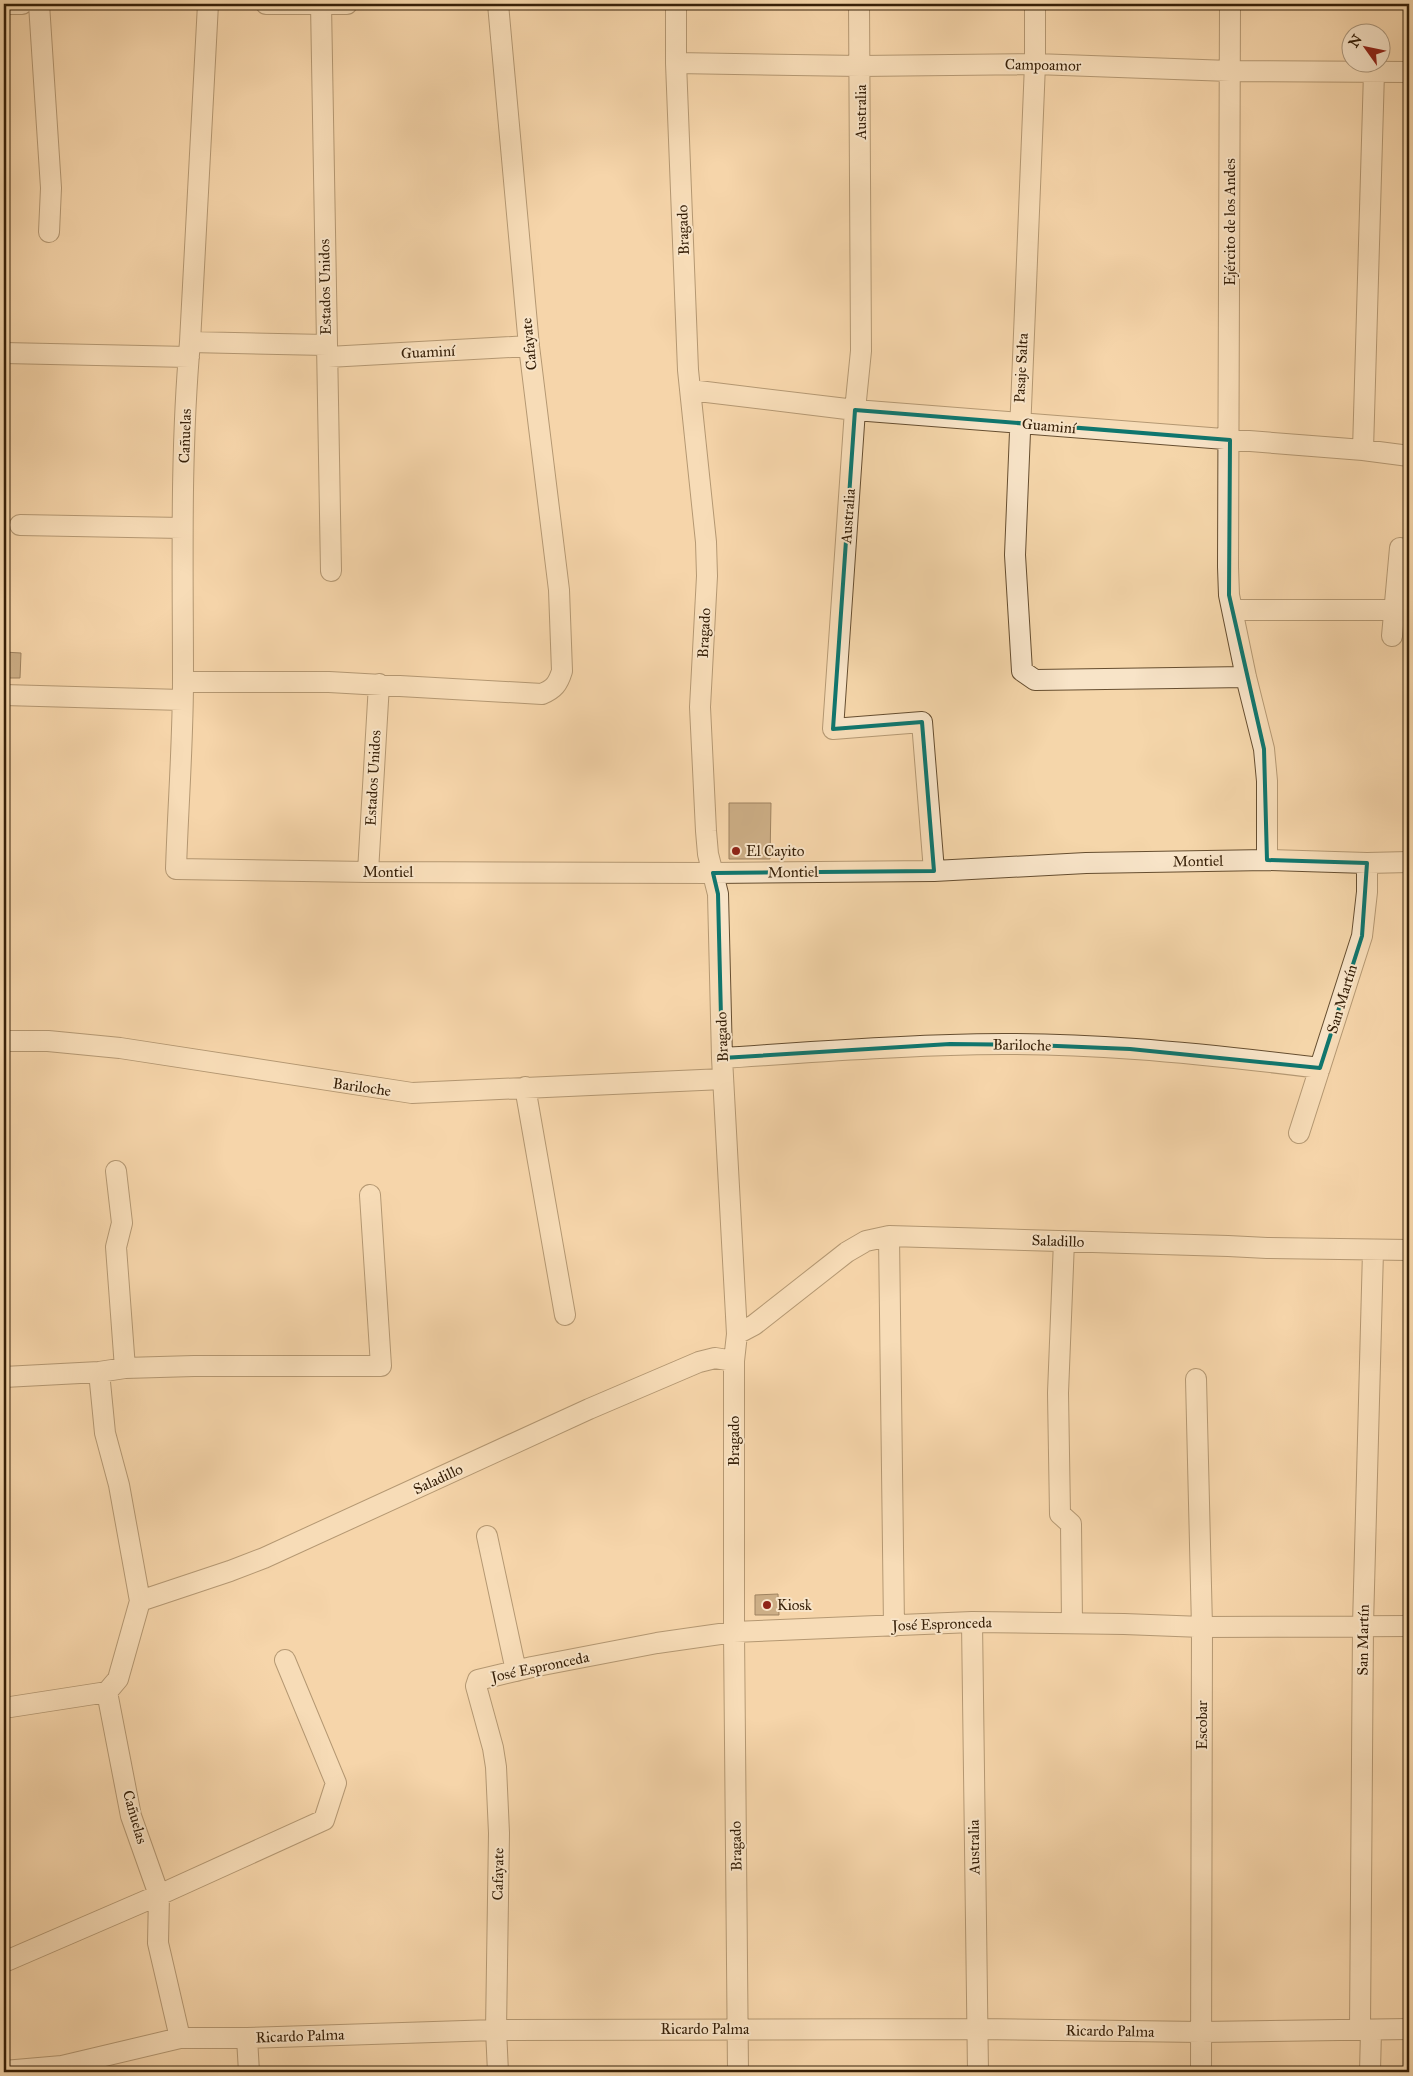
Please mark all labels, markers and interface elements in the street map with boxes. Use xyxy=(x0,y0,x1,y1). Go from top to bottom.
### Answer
north arrow xyxy=(1340,22,1390,72)
text: N xyxy=(1345,31,1366,51)
street label: Campoamor xyxy=(1005,55,1082,75)
street label: Australia xyxy=(852,84,870,141)
street label: Ejército de los Andes xyxy=(1221,158,1239,286)
street label: Bragado xyxy=(673,204,693,255)
street label: Estados Unidos xyxy=(315,239,335,335)
street label: Cafayate xyxy=(517,317,541,371)
street label: Pasaje Salta xyxy=(1010,332,1032,404)
street label: Guaminí xyxy=(400,342,456,362)
street label: Cañuelas xyxy=(175,408,195,464)
street label: Guaminí xyxy=(1021,415,1078,437)
street label: Australia xyxy=(837,487,859,545)
street label: Bragado xyxy=(694,607,714,659)
street label: Estados Unidos xyxy=(361,730,385,826)
place label: El Cayito xyxy=(746,842,805,860)
marker: El Cayito xyxy=(730,845,742,857)
street label: Montiel xyxy=(1173,852,1224,870)
street label: Montiel xyxy=(363,863,414,881)
street label: Montiel xyxy=(768,863,819,881)
street label: San Martín xyxy=(1323,962,1361,1036)
street label: Bragado xyxy=(712,1011,732,1062)
street label: Bariloche xyxy=(993,1035,1051,1055)
street label: Bariloche xyxy=(332,1074,392,1100)
street label: Saladillo xyxy=(1031,1231,1085,1251)
street label: Bragado xyxy=(725,1416,743,1466)
street label: Saladillo xyxy=(410,1460,466,1498)
place label: Kiosk xyxy=(777,1596,812,1614)
marker: Kiosk xyxy=(761,1599,773,1611)
street label: San Martín xyxy=(1353,1604,1373,1676)
street label: José Espronceda xyxy=(890,1613,993,1636)
street label: José Espronceda xyxy=(487,1648,592,1688)
street label: Escobar xyxy=(1193,1700,1211,1750)
street label: Cañuelas xyxy=(119,1788,151,1846)
street label: Australia xyxy=(965,1819,983,1876)
street label: Bragado xyxy=(727,1820,745,1871)
street label: Cafayate xyxy=(489,1848,507,1900)
street label: Ricardo Palma xyxy=(661,2020,750,2038)
street label: Ricardo Palma xyxy=(1065,2021,1155,2041)
street label: Ricardo Palma xyxy=(255,2025,345,2047)

